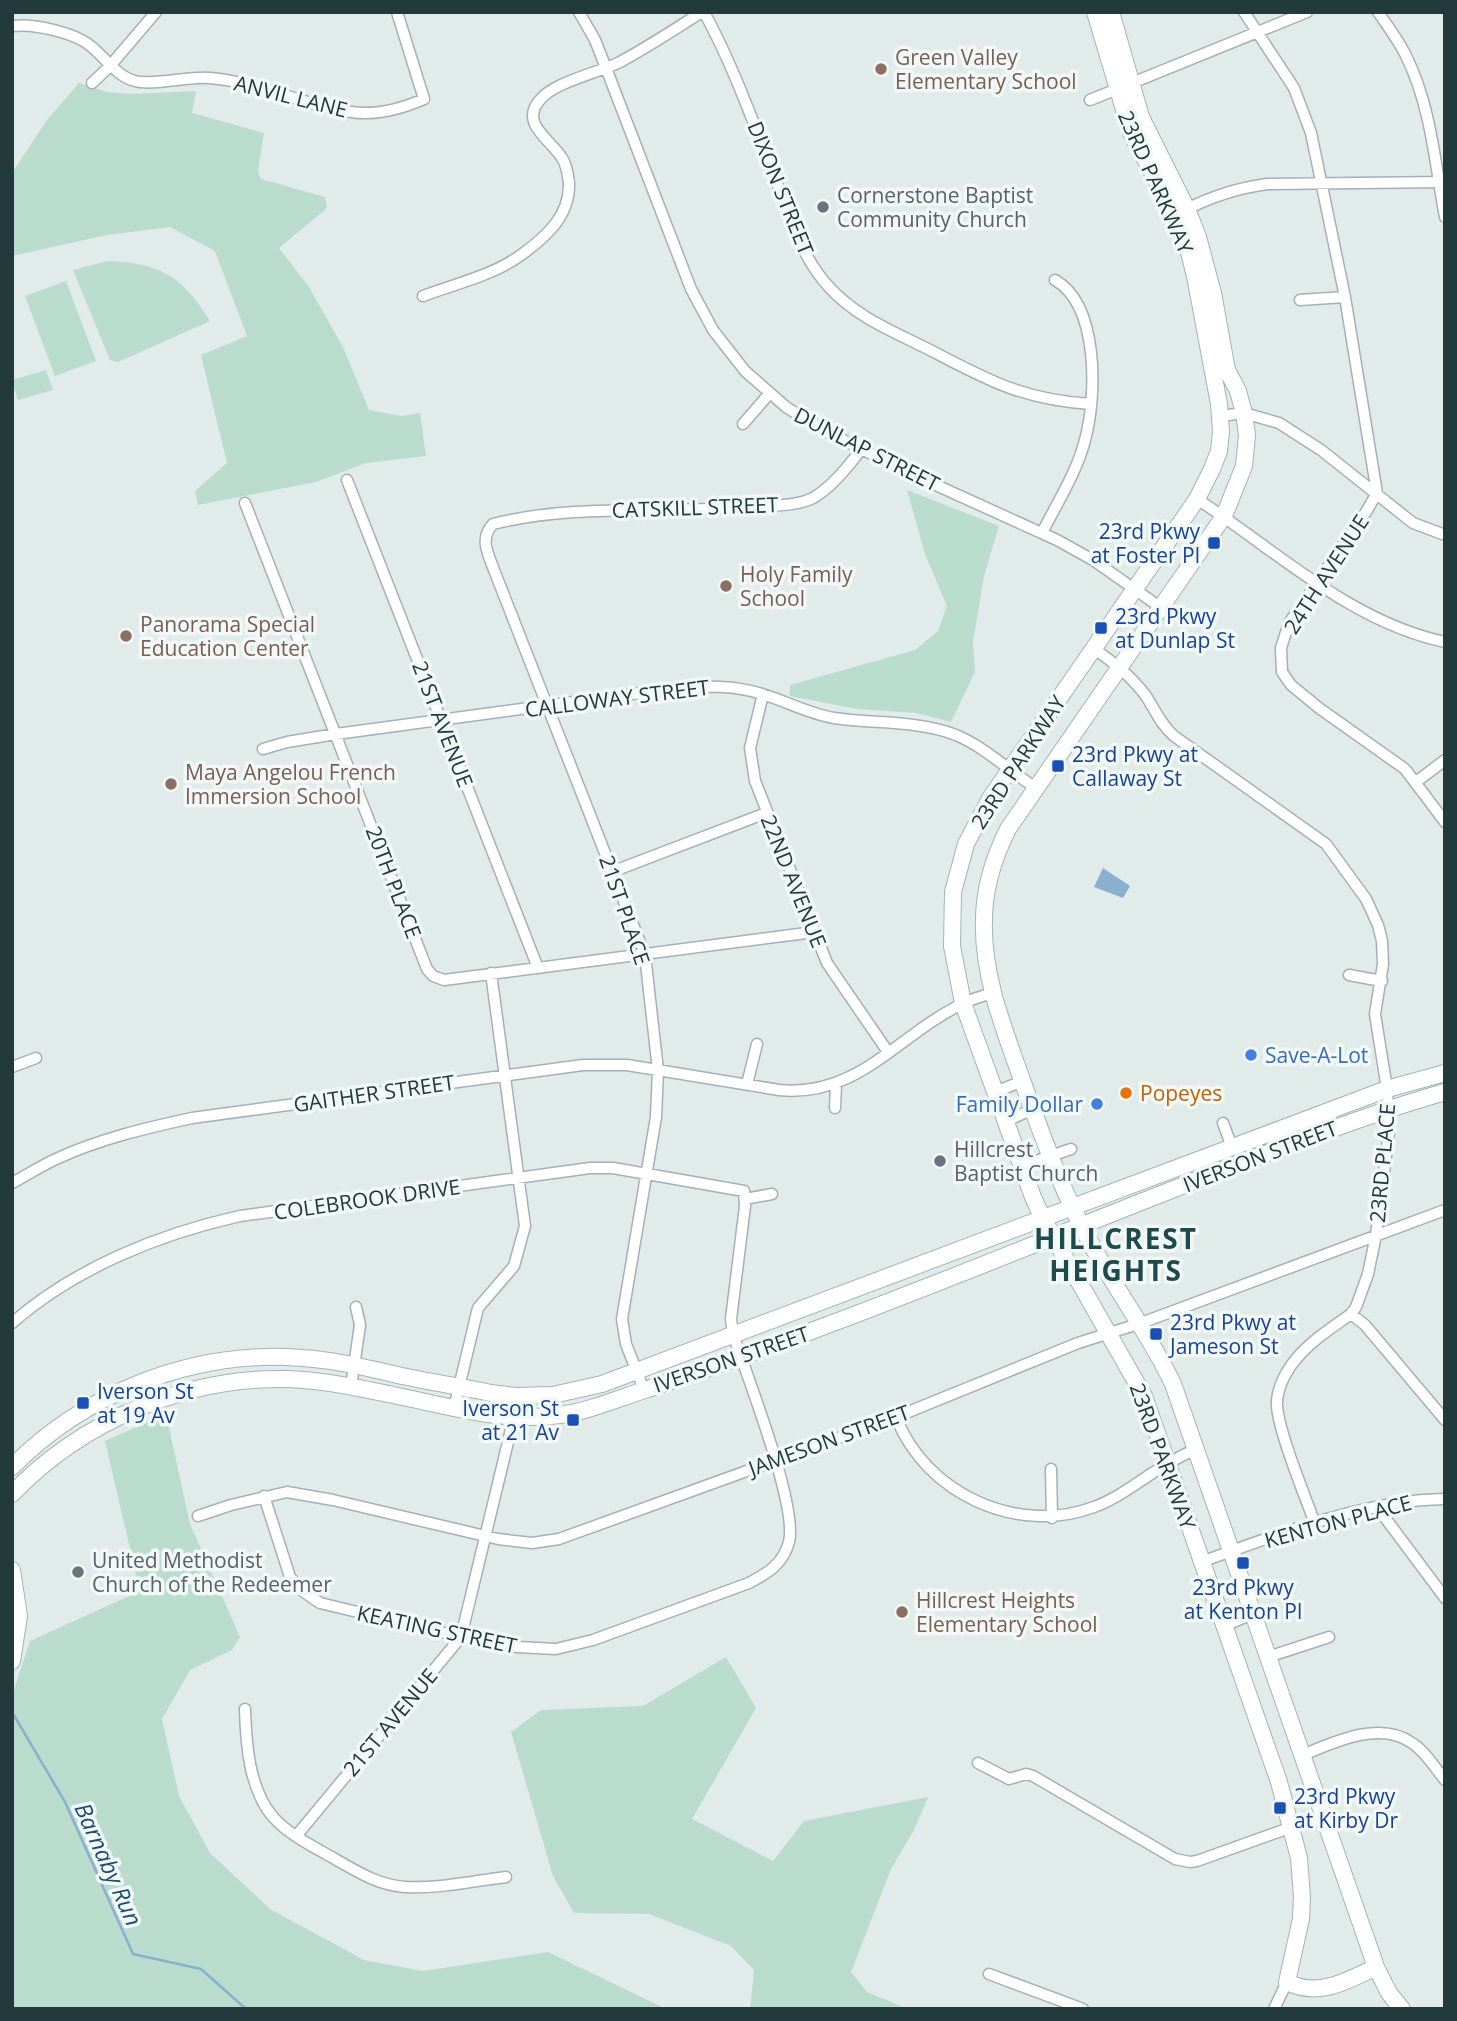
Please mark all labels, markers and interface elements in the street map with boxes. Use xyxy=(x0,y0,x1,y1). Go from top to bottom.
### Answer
place label: Green Valley Elementary School xyxy=(895,43,1077,95)
marker: Green Valley Elementary School xyxy=(873,61,889,77)
street label: ANVIL LANE xyxy=(232,68,350,124)
street label: 23RD PARKWAY xyxy=(1112,106,1200,258)
street label: DIXON STREET xyxy=(741,117,821,259)
place label: Cornerstone Baptist Community Church xyxy=(837,181,1033,233)
marker: Cornerstone Baptist Community Church xyxy=(815,199,831,215)
street label: DUNLAP STREET xyxy=(790,400,945,498)
street label: CATSKILL STREET xyxy=(611,490,779,524)
street label: 24TH AVENUE xyxy=(1277,509,1375,639)
place label: 23rd Pkwy at Foster Pl xyxy=(1091,517,1200,569)
marker: 23rd Pkwy at Foster Pl xyxy=(1206,535,1222,551)
place label: Holy Family School xyxy=(740,560,853,612)
marker: Holy Family School xyxy=(718,578,734,594)
place label: 23rd Pkwy at Dunlap St xyxy=(1115,602,1235,654)
place label: Panorama Special Education Center xyxy=(140,610,315,662)
marker: 23rd Pkwy at Dunlap St xyxy=(1093,620,1109,636)
marker: Panorama Special Education Center xyxy=(118,628,134,644)
street label: 21ST AVENUE xyxy=(406,657,480,791)
street label: CALLOWAY STREET xyxy=(523,673,711,723)
street label: 23RD PARKWAY xyxy=(964,690,1072,834)
place label: 23rd Pkwy at Callaway St xyxy=(1072,740,1198,792)
place label: Maya Angelou French Immersion School xyxy=(185,758,396,810)
marker: 23rd Pkwy at Callaway St xyxy=(1050,758,1066,774)
marker: Maya Angelou French Immersion School xyxy=(163,776,179,792)
street label: 22ND AVENUE xyxy=(755,810,833,952)
street label: 20TH PLACE xyxy=(360,822,428,942)
street label: 21ST PLACE xyxy=(593,851,657,969)
place label: Save-A-Lot xyxy=(1265,1041,1368,1069)
marker: Save-A-Lot xyxy=(1243,1047,1259,1063)
street label: GAITHER STREET xyxy=(292,1068,457,1118)
place label: Popeyes xyxy=(1140,1079,1222,1107)
marker: Popeyes xyxy=(1118,1085,1134,1101)
place label: Family Dollar xyxy=(956,1090,1083,1118)
marker: Family Dollar xyxy=(1089,1096,1105,1112)
street label: 23RD PLACE xyxy=(1363,1102,1401,1224)
street label: IVERSON STREET xyxy=(1179,1114,1342,1198)
place label: Hillcrest Baptist Church xyxy=(954,1135,1098,1187)
marker: Hillcrest Baptist Church xyxy=(932,1153,948,1169)
street label: COLEBROOK DRIVE xyxy=(272,1172,462,1226)
district label: HILLCREST HEIGHTS xyxy=(1034,1219,1198,1289)
place label: 23rd Pkwy at Jameson St xyxy=(1168,1308,1296,1360)
street label: IVERSON STREET xyxy=(649,1319,813,1399)
marker: 23rd Pkwy at Jameson St xyxy=(1148,1326,1164,1342)
place label: Iverson St at 19 Av xyxy=(97,1377,194,1429)
street label: 23RD PARKWAY xyxy=(1124,1379,1203,1533)
place label: Iverson St at 21 Av xyxy=(462,1394,559,1446)
marker: Iverson St at 19 Av xyxy=(75,1395,91,1411)
street label: JAMESON STREET xyxy=(743,1398,914,1483)
marker: Iverson St at 21 Av xyxy=(565,1412,581,1428)
street label: KENTON PLACE xyxy=(1261,1488,1415,1554)
place label: United Methodist Church of the Redeemer xyxy=(92,1546,332,1598)
marker: 23rd Pkwy at Kenton Pl xyxy=(1235,1555,1251,1571)
marker: United Methodist Church of the Redeemer xyxy=(70,1564,86,1580)
place label: 23rd Pkwy at Kenton Pl xyxy=(1184,1573,1302,1625)
place label: Hillcrest Heights Elementary School xyxy=(916,1586,1098,1638)
street label: KEATING STREET xyxy=(355,1598,520,1660)
marker: Hillcrest Heights Elementary School xyxy=(894,1604,910,1620)
street label: 21ST AVENUE xyxy=(337,1662,443,1782)
place label: 23rd Pkwy at Kirby Dr xyxy=(1294,1782,1398,1834)
water label: Barnaby Run xyxy=(68,1797,150,1931)
marker: 23rd Pkwy at Kirby Dr xyxy=(1272,1800,1288,1816)

